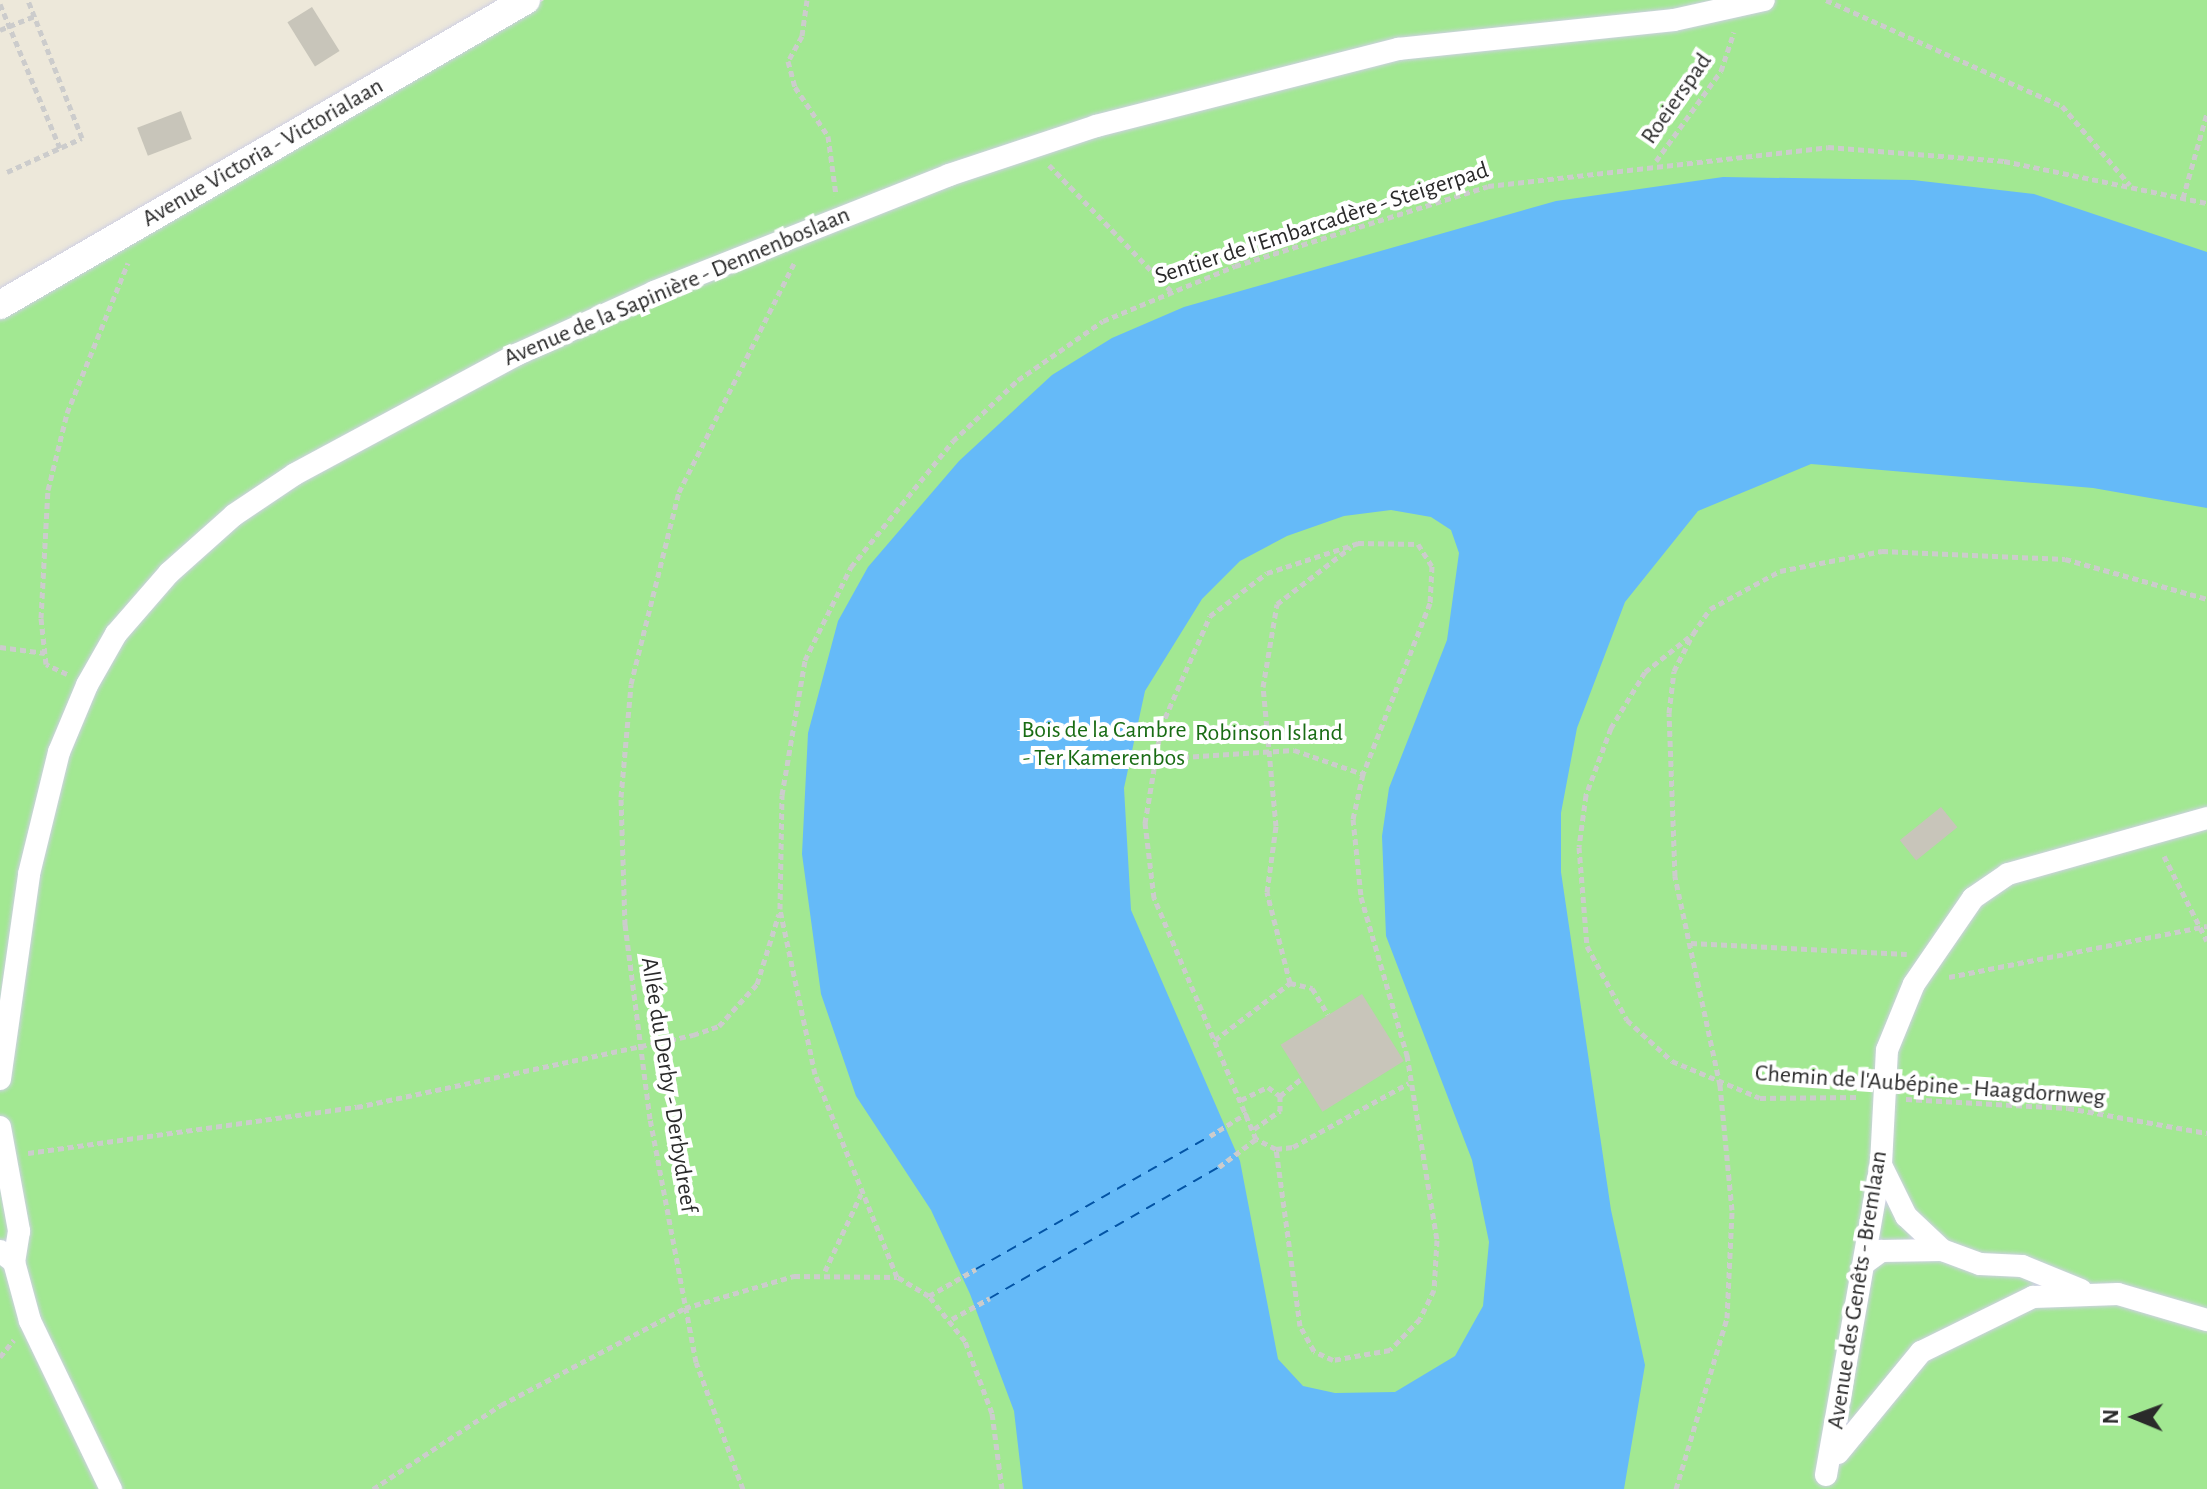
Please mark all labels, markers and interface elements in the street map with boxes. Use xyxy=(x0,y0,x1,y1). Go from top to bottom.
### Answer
street label: Roeierspad xyxy=(1635,48,1719,150)
street label: Avenue Victoria - Victorialaan xyxy=(137,72,389,234)
street label: Sentier de l'Embarcadère - Steigerpad xyxy=(1152,156,1492,292)
street label: Avenue de la Sapinière - Dennenboslaan xyxy=(499,201,855,373)
park label: Bois de la Cambre - Ter Kamerenbos xyxy=(1022,717,1186,773)
park label: Robinson Island xyxy=(1195,720,1343,748)
street label: Allée du Derby - Derbydreef xyxy=(634,955,702,1215)
street label: Chemin de l'Aubépine - Haagdornweg xyxy=(1754,1059,2106,1113)
street label: Avenue des Genêts - Bremlaan xyxy=(1822,1149,1894,1431)
north arrow xyxy=(2095,1377,2175,1457)
text: N xyxy=(2100,1409,2122,1424)

